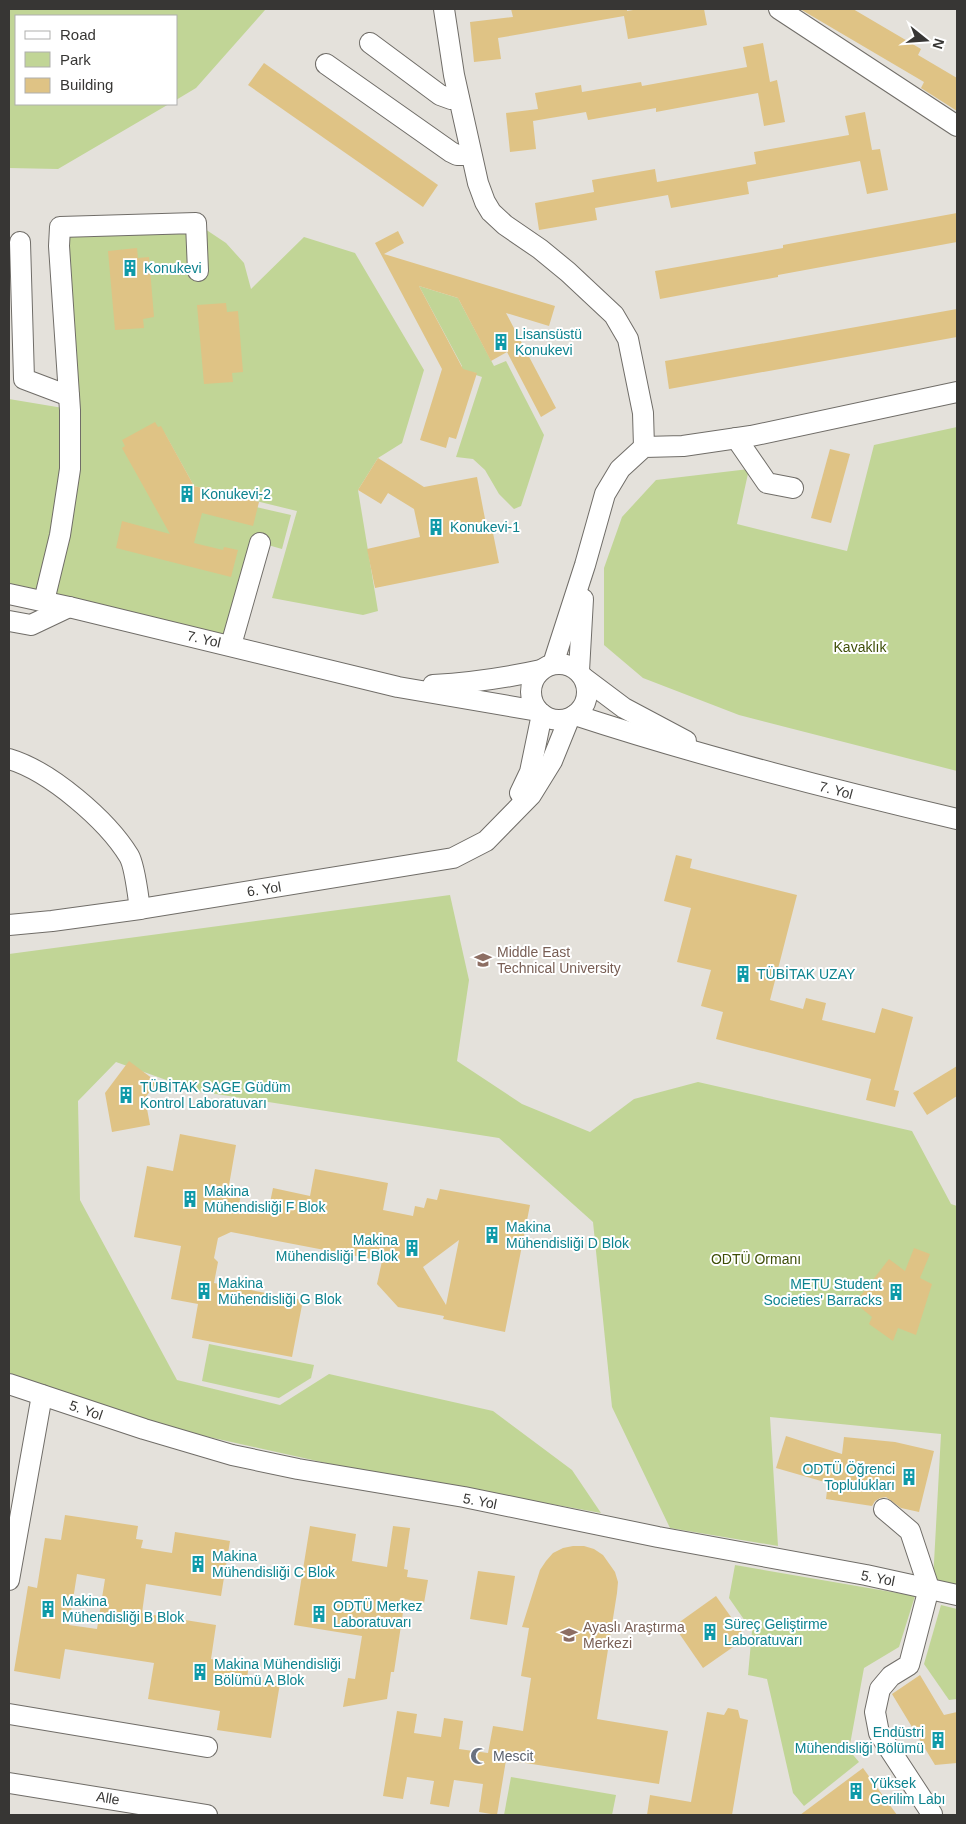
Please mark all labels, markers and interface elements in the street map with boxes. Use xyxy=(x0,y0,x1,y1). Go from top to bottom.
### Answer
legend xyxy=(15,15,178,105)
north arrow xyxy=(901,15,951,65)
text: Road xyxy=(60,26,96,43)
text: N xyxy=(929,37,948,51)
text: Park xyxy=(60,51,91,68)
text: Building xyxy=(60,76,113,93)
building icon: Konukevi xyxy=(120,258,140,278)
place label: Konukevi xyxy=(144,260,202,276)
place label: Lisansüstü Konukevi xyxy=(515,326,582,358)
building icon: Lisansüstü Konukevi xyxy=(491,332,511,352)
building icon: Konukevi-2 xyxy=(177,484,197,504)
place label: Konukevi-2 xyxy=(201,486,271,502)
building icon: Konukevi-1 xyxy=(426,517,446,537)
place label: Konukevi-1 xyxy=(450,519,520,535)
street label: 7. Yol xyxy=(186,627,222,651)
park label: Kavaklık xyxy=(834,639,887,655)
street label: 7. Yol xyxy=(817,778,855,802)
street label: 6. Yol xyxy=(246,878,282,900)
place label: Middle East Technical University xyxy=(497,944,621,976)
school or university icon: Middle East Technical University xyxy=(473,950,493,970)
building icon: TÜBİTAK UZAY xyxy=(733,964,753,984)
place label: TÜBİTAK UZAY xyxy=(757,965,856,982)
place label: TÜBİTAK SAGE Güdüm Kontrol Laboratuvarı xyxy=(140,1078,291,1111)
building icon: TÜBİTAK SAGE Güdüm Kontrol Laboratuvarı xyxy=(116,1085,136,1105)
place label: Makina Mühendisliği F Blok xyxy=(204,1183,326,1215)
building icon: Makina Mühendisliği F Blok xyxy=(180,1189,200,1209)
place label: Makina Mühendisliği D Blok xyxy=(506,1219,630,1251)
building icon: Makina Mühendisliği D Blok xyxy=(482,1225,502,1245)
place label: Makina Mühendisliği E Blok xyxy=(276,1232,399,1264)
building icon: Makina Mühendisliği E Blok xyxy=(402,1238,422,1258)
park label: ODTÜ Ormanı xyxy=(711,1250,801,1267)
place label: Makina Mühendisliği G Blok xyxy=(218,1275,343,1307)
place label: METU Student Societies' Barracks xyxy=(763,1276,882,1308)
building icon: Makina Mühendisliği G Blok xyxy=(194,1281,214,1301)
building icon: METU Student Societies' Barracks xyxy=(886,1282,906,1302)
street label: 5. Yol xyxy=(67,1397,105,1423)
place label: ODTÜ Öğrenci Toplulukları xyxy=(802,1460,895,1493)
building icon: ODTÜ Öğrenci Toplulukları xyxy=(899,1467,919,1487)
street label: 5. Yol xyxy=(462,1490,498,1512)
place label: Makina Mühendisliği C Blok xyxy=(212,1548,336,1580)
building icon: Makina Mühendisliği C Blok xyxy=(188,1554,208,1574)
street label: 5. Yol xyxy=(860,1567,896,1589)
place label: Makina Mühendisliği B Blok xyxy=(62,1593,185,1625)
place label: ODTÜ Merkez Laboratuvarı xyxy=(333,1597,422,1630)
building icon: Makina Mühendisliği B Blok xyxy=(38,1599,58,1619)
building icon: ODTÜ Merkez Laboratuvarı xyxy=(309,1604,329,1624)
place label: Süreç Geliştirme Laboratuvarı xyxy=(724,1616,828,1648)
place label: Ayaslı Araştırma Merkezi xyxy=(583,1619,685,1651)
building icon: Süreç Geliştirme Laboratuvarı xyxy=(700,1622,720,1642)
school or university icon: Ayaslı Araştırma Merkezi xyxy=(559,1625,579,1645)
place label: Makina Mühendisliği Bölümü A Blok xyxy=(214,1656,341,1688)
building icon: Makina Mühendisliği Bölümü A Blok xyxy=(190,1662,210,1682)
place label: Endüstri Mühendisliği Bölümü xyxy=(795,1724,924,1756)
building icon: Endüstri Mühendisliği Bölümü xyxy=(928,1730,948,1750)
mosque icon: Mescit xyxy=(469,1746,489,1766)
place label: Mescit xyxy=(493,1748,534,1764)
place label: Yüksek Gerilim Labı xyxy=(870,1775,945,1807)
building icon: Yüksek Gerilim Labı xyxy=(846,1781,866,1801)
street label: Alle xyxy=(95,1788,121,1808)

